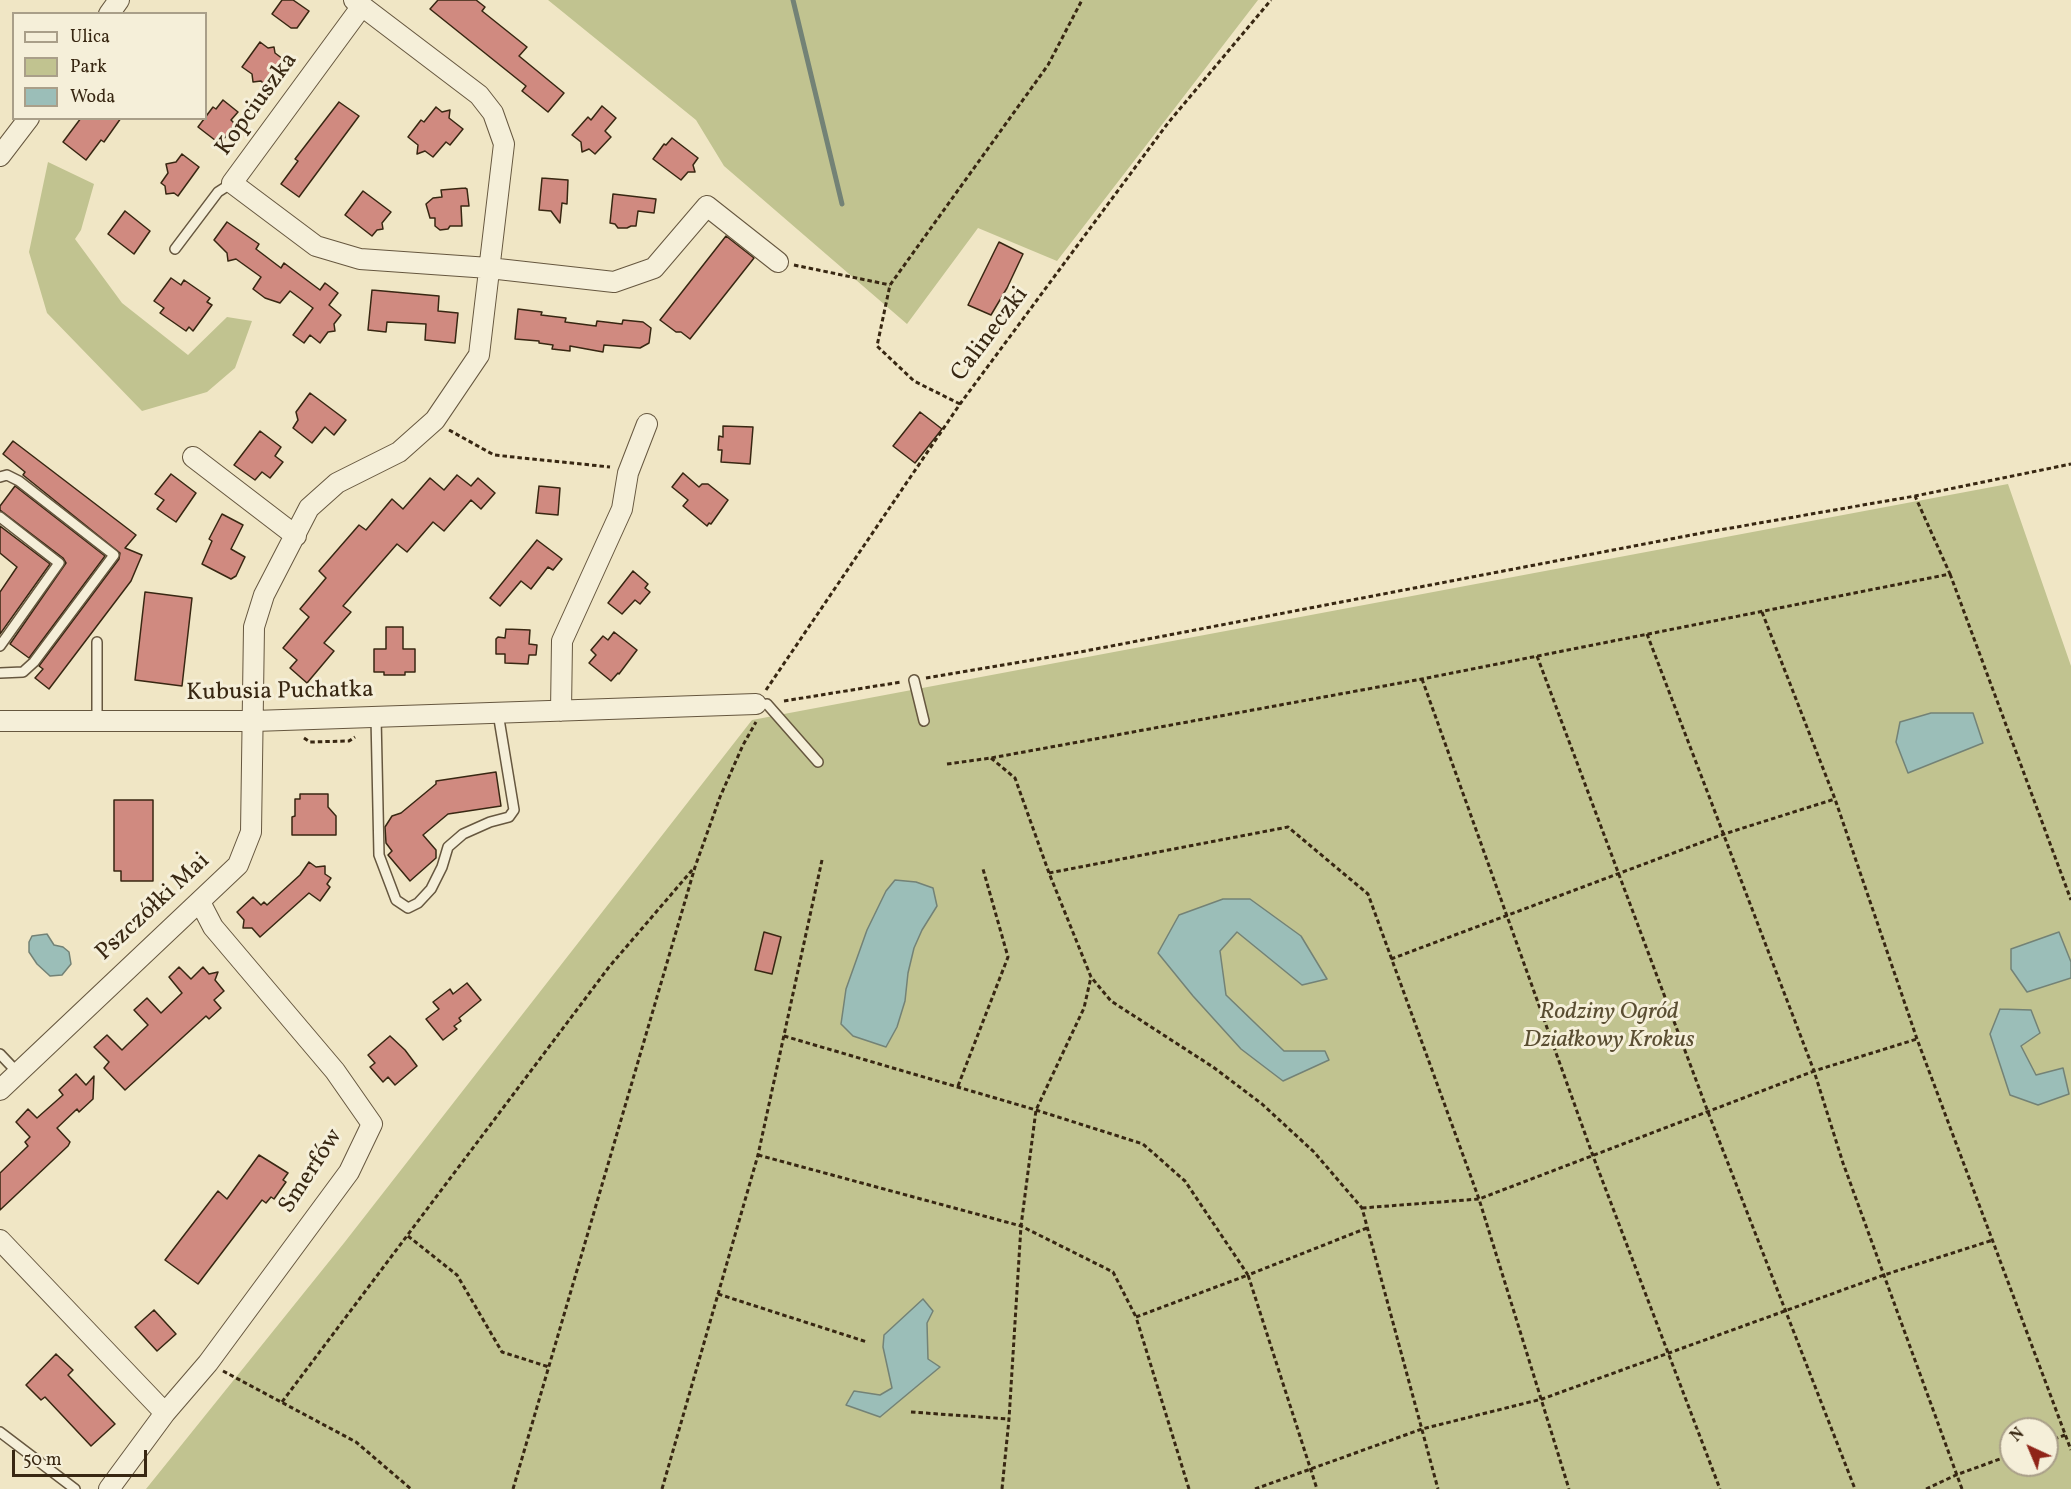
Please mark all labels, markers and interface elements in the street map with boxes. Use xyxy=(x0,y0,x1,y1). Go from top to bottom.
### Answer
legend xyxy=(12,12,207,120)
text: Ulica xyxy=(70,25,110,50)
street label: Kopciuszka xyxy=(211,48,305,162)
text: Park xyxy=(70,55,107,80)
text: Woda xyxy=(70,85,115,110)
street label: Calineczki xyxy=(946,282,1036,388)
street label: Kubusia Puchatka xyxy=(186,677,374,709)
street label: Pszczółki Mai xyxy=(91,848,217,968)
park label: Rodziny Ogród Działkowy Krokus xyxy=(1523,1000,1695,1056)
street label: Smerfów xyxy=(274,1124,350,1220)
north arrow xyxy=(1999,1417,2059,1477)
text: N xyxy=(2006,1424,2030,1447)
scale bar xyxy=(15,1438,150,1476)
text: 50 m xyxy=(23,1448,62,1473)

